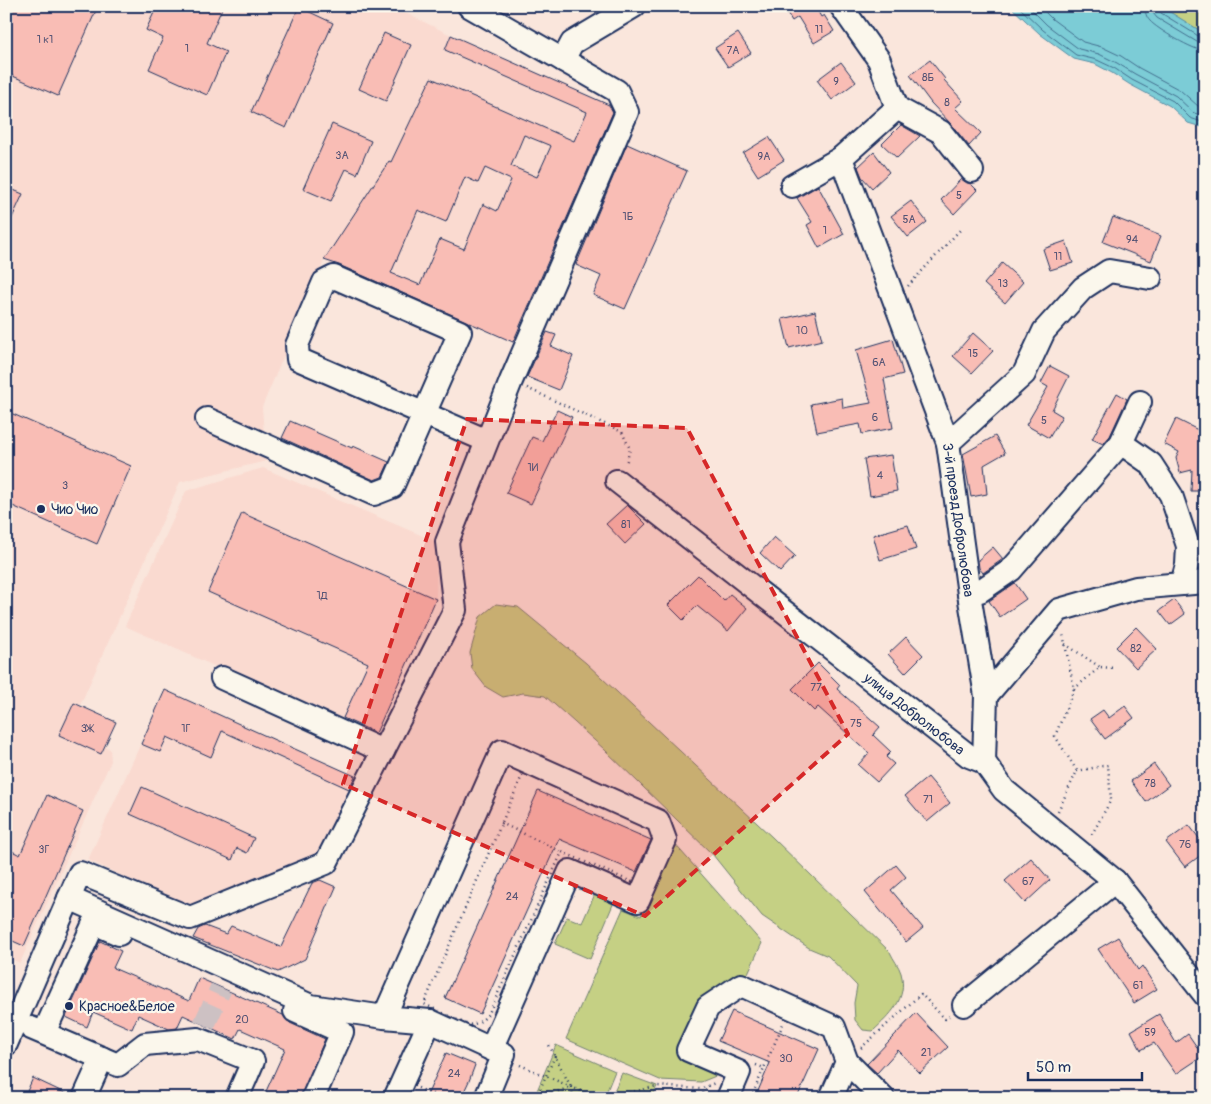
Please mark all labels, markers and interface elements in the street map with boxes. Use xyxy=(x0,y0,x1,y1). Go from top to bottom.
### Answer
house number: 11 xyxy=(815,23,823,36)
house number: 1 к1 xyxy=(37,33,53,46)
house number: 1 xyxy=(185,42,189,55)
house number: 7А xyxy=(727,44,739,57)
house number: 8Б xyxy=(922,71,934,84)
house number: 9 xyxy=(833,75,839,88)
house number: 8 xyxy=(944,96,950,109)
house number: 3А xyxy=(335,149,349,162)
house number: 9А xyxy=(758,150,770,163)
house number: 5 xyxy=(956,189,962,202)
house number: 1Б xyxy=(623,210,633,223)
house number: 5А xyxy=(902,213,916,226)
house number: 1 xyxy=(823,224,827,237)
house number: 94 xyxy=(1126,233,1139,246)
house number: 11 xyxy=(1054,250,1062,263)
house number: 13 xyxy=(998,277,1008,290)
house number: 10 xyxy=(796,324,808,337)
house number: 15 xyxy=(968,347,978,360)
house number: 6А xyxy=(872,356,886,369)
house number: 6 xyxy=(872,411,878,424)
house number: 5 xyxy=(1041,414,1047,427)
street label: 3-й проезд Добролюбова xyxy=(939,442,977,598)
house number: 1И xyxy=(528,461,539,474)
house number: 4 xyxy=(877,469,884,482)
house number: 3 xyxy=(62,479,68,492)
place label: Чио Чио xyxy=(51,501,99,518)
marker: Чио Чио xyxy=(35,503,47,515)
house number: 81 xyxy=(621,518,631,531)
house number: 1Д xyxy=(317,589,328,602)
house number: 82 xyxy=(1130,642,1142,655)
street label: улица Добролюбова xyxy=(859,669,968,759)
house number: 77 xyxy=(810,681,822,694)
house number: 75 xyxy=(850,717,862,730)
house number: 3Ж xyxy=(81,722,95,735)
house number: 1Г xyxy=(181,722,191,735)
house number: 78 xyxy=(1144,777,1156,790)
house number: 71 xyxy=(923,793,933,806)
house number: 76 xyxy=(1179,838,1191,851)
house number: 3Г xyxy=(38,843,50,856)
house number: 67 xyxy=(1022,875,1034,888)
house number: 24 xyxy=(506,890,519,903)
house number: 61 xyxy=(1133,979,1143,992)
place label: Красное&Белое xyxy=(79,998,175,1015)
marker: Красное&Белое xyxy=(63,1000,75,1012)
house number: 20 xyxy=(235,1013,249,1026)
house number: 59 xyxy=(1144,1026,1156,1039)
house number: 21 xyxy=(921,1046,931,1059)
scale bar xyxy=(1028,1049,1142,1081)
house number: 30 xyxy=(779,1052,793,1065)
text: 50 m xyxy=(1036,1058,1071,1077)
house number: 24 xyxy=(448,1067,461,1080)

